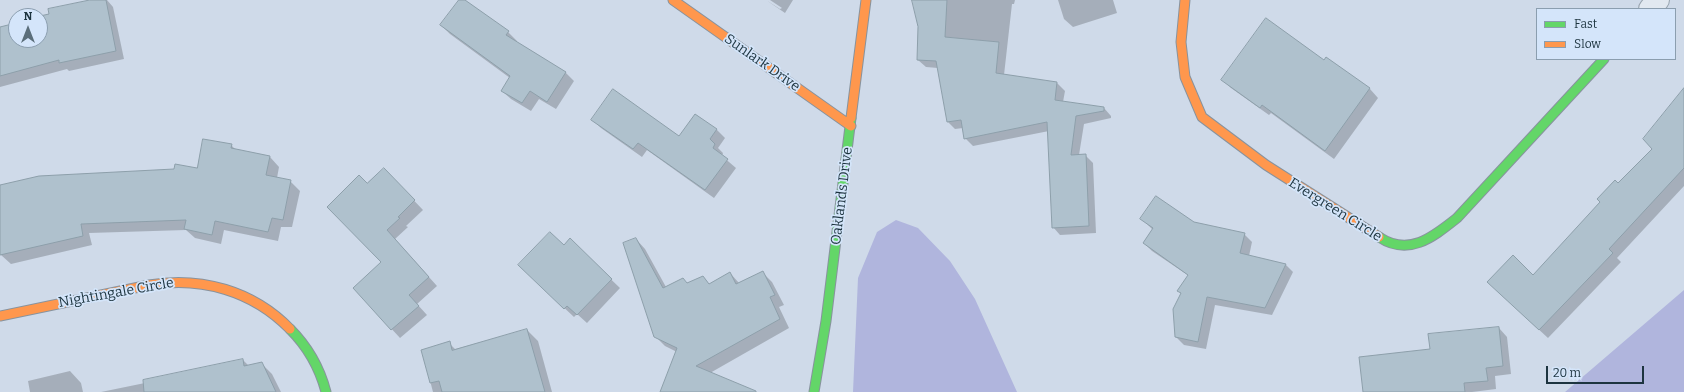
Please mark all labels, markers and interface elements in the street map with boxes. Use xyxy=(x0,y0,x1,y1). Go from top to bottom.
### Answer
north arrow xyxy=(8,8,48,48)
legend xyxy=(1536,8,1676,60)
text: N xyxy=(24,10,32,23)
text: Fast xyxy=(1574,17,1597,31)
street label: Sunlark Drive xyxy=(721,31,803,95)
text: Slow xyxy=(1574,37,1601,51)
street label: Oaklands Drive xyxy=(828,146,856,246)
street label: Evergreen Circle xyxy=(1285,175,1385,245)
street label: Nightingale Circle xyxy=(57,275,175,311)
scale bar xyxy=(1548,358,1646,384)
text: 20 m xyxy=(1553,366,1581,380)

